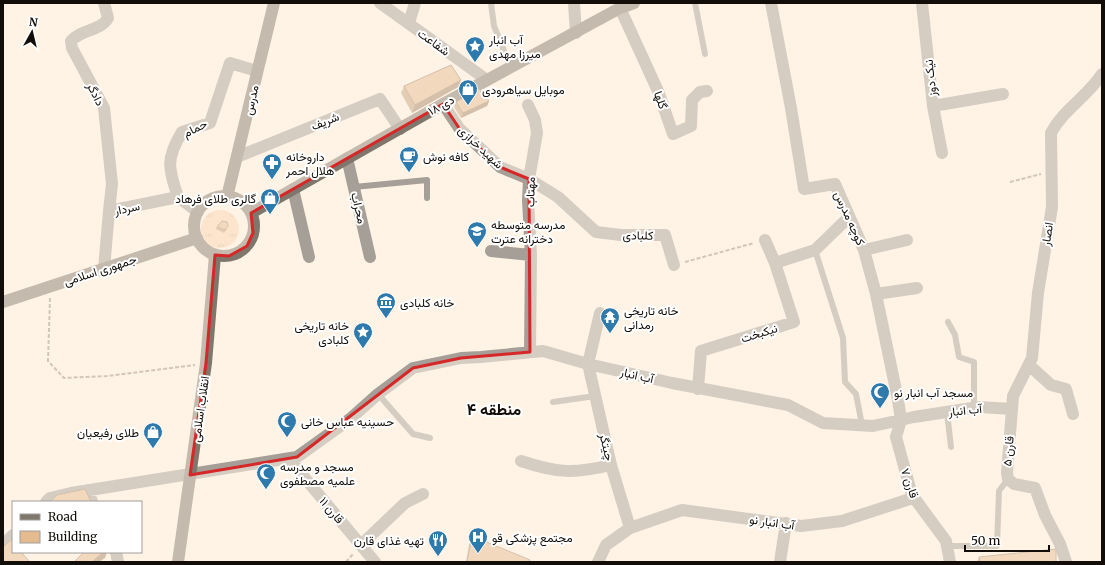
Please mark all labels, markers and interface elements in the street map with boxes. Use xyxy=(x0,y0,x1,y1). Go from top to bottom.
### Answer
north arrow xyxy=(12,12,52,52)
text: N xyxy=(28,15,39,30)
street label: شفاعت xyxy=(415,25,453,59)
place label: آب انبار میرزا مهدی xyxy=(488,32,541,62)
place icon: آب انبار میرزا مهدی xyxy=(464,35,486,63)
street label: نیک دوز xyxy=(921,59,940,98)
shop icon: موبایل سیاهرودی xyxy=(457,78,479,106)
street label: دادگر xyxy=(83,79,108,109)
place label: موبایل سیاهرودی xyxy=(482,82,565,98)
street label: مدرس xyxy=(240,84,263,117)
street label: گلها xyxy=(650,89,671,111)
street label: ۱۸ دی xyxy=(425,92,457,119)
street label: شریف xyxy=(309,109,342,134)
street label: حمام xyxy=(180,116,210,141)
street label: شهید خرازی xyxy=(455,122,507,172)
cafe icon: کافه نوش xyxy=(398,145,420,173)
place label: داروخانه هلال احمر xyxy=(285,149,334,179)
place label: کافه نوش xyxy=(423,149,469,165)
pharmacy icon: داروخانه هلال احمر xyxy=(261,152,283,180)
street label: مهتاب xyxy=(522,177,539,207)
shop icon: گالری طلای فرهاد xyxy=(259,187,281,215)
street label: کوچه مدرس xyxy=(830,188,869,248)
place label: گالری طلای فرهاد xyxy=(175,191,256,207)
street label: محراب xyxy=(347,191,370,225)
street label: سردار xyxy=(112,198,141,219)
place label: مدرسه متوسطه دخترانه عترت xyxy=(491,217,565,247)
school or university icon: مدرسه متوسطه دخترانه عترت xyxy=(466,220,488,248)
street label: انصار xyxy=(1038,221,1057,248)
street label: کلبادی xyxy=(623,227,653,244)
street label: جمهوری اسلامی xyxy=(62,251,139,290)
museum icon: خانه کلبادی xyxy=(375,291,397,319)
place label: خانه کلبادی xyxy=(400,295,454,311)
place label: خانه تاریخی رمدانی xyxy=(624,303,679,333)
temple icon: خانه تاریخی رمدانی xyxy=(599,306,621,334)
place label: خانه تاریخی کلبادی xyxy=(294,318,349,348)
street label: نیکبخت xyxy=(739,320,779,346)
place icon: خانه تاریخی کلبادی xyxy=(352,321,374,349)
street label: آب انبار xyxy=(618,364,656,387)
street label: انقلاب اسلامی xyxy=(188,375,213,443)
mosque icon: مسجد آب انبار نو xyxy=(869,381,891,409)
place label: مسجد آب انبار نو xyxy=(894,385,973,401)
district label: منطقه ۴ xyxy=(467,399,522,419)
street label: آب انبار xyxy=(946,401,984,420)
mosque icon: حسینیه عباس خانی xyxy=(276,410,298,438)
place label: حسینیه عباس خانی xyxy=(301,414,394,430)
shop icon: طلای رفیعیان xyxy=(142,421,164,449)
place label: طلای رفیعیان xyxy=(77,425,139,441)
street label: چیتگر xyxy=(595,431,617,462)
street label: قارن ۵ xyxy=(999,435,1018,467)
place label: مسجد و مدرسه علمیه مصطفوی xyxy=(280,459,355,489)
mosque icon: مسجد و مدرسه علمیه مصطفوی xyxy=(255,462,277,490)
street label: قارن ٧ xyxy=(897,466,922,500)
street label: قارن ۱۱ xyxy=(316,494,347,527)
legend xyxy=(12,501,142,553)
text: Road xyxy=(48,509,77,524)
street label: آب انبار نو xyxy=(748,511,797,534)
hospital icon: مجتمع پزشکی قو xyxy=(467,526,489,554)
scale bar xyxy=(965,527,1049,553)
text: Building xyxy=(48,529,98,544)
restaurant icon: تهیه غذای قارن xyxy=(427,529,449,557)
place label: مجتمع پزشکی قو xyxy=(492,530,573,547)
place label: تهیه غذای قارن xyxy=(354,533,424,549)
text: 50 m xyxy=(971,533,1000,548)

